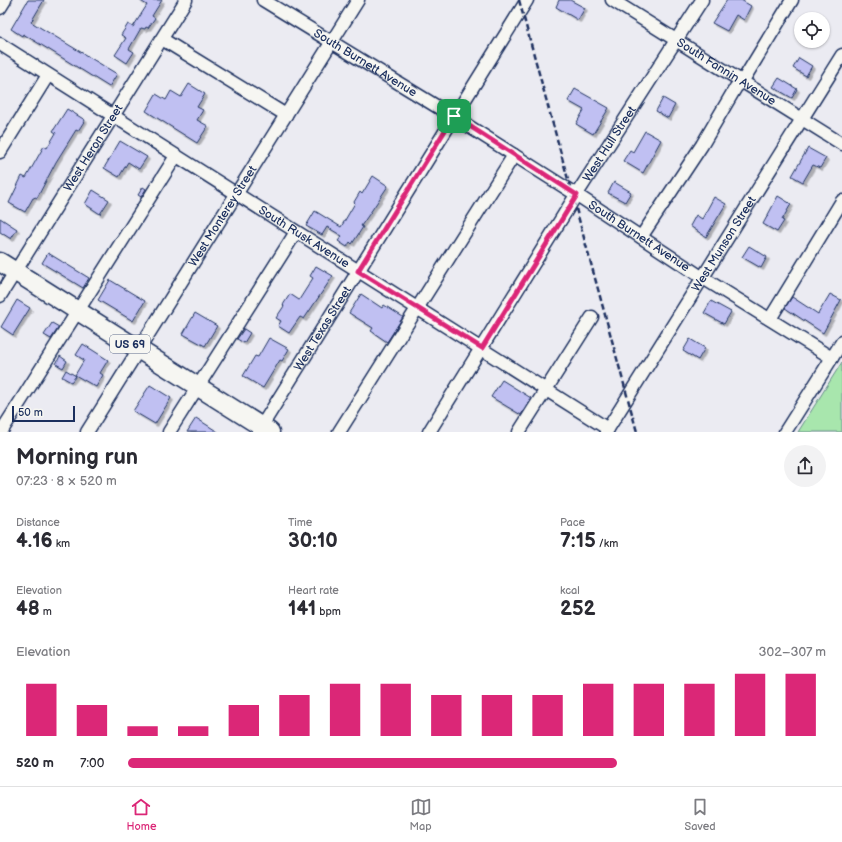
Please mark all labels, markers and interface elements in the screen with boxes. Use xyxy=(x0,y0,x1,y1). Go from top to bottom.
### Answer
map controls xyxy=(794,12,830,48)
button: locate xyxy=(794,12,830,48)
street label: South Burnett Avenue xyxy=(311,25,420,100)
street label: South Fannin Avenue xyxy=(674,35,779,108)
pin xyxy=(437,99,471,133)
street label: West Heron Street xyxy=(60,101,126,194)
street label: West Hull Street xyxy=(579,103,639,184)
icon: arrive xyxy=(443,105,465,127)
street label: West Monterey Street xyxy=(185,162,260,269)
street label: West Munson Street xyxy=(688,193,759,294)
street label: South Burnett Avenue xyxy=(586,197,693,275)
street label: South Rusk Avenue xyxy=(256,202,352,271)
street label: West Texas Street xyxy=(291,283,355,373)
road number: US 69 xyxy=(110,335,150,353)
scale bar xyxy=(12,404,75,423)
text: 50 m xyxy=(18,406,43,419)
text: Morning run xyxy=(16,444,138,471)
button: share xyxy=(784,445,826,487)
text: 07:23 · 8 × 520 m xyxy=(16,473,117,489)
text: Distance xyxy=(16,516,60,529)
text: Time xyxy=(288,516,312,529)
text: Pace xyxy=(560,516,585,529)
text: 4.16 xyxy=(16,529,53,553)
text: 30:10 xyxy=(288,529,338,553)
text: 7:15 xyxy=(560,529,596,553)
text: km xyxy=(53,537,70,550)
text: /km xyxy=(596,537,618,550)
text: Elevation xyxy=(16,584,62,597)
text: Heart rate xyxy=(288,584,339,597)
text: kcal xyxy=(560,584,580,597)
text: 48 xyxy=(16,597,40,621)
text: 141 xyxy=(288,597,316,621)
text: 252 xyxy=(560,597,596,621)
text: m xyxy=(40,605,52,618)
text: bpm xyxy=(316,605,341,618)
text: Elevation xyxy=(16,644,70,660)
text: 302–307 m xyxy=(759,644,826,660)
text: 520 m xyxy=(16,755,54,771)
text: 7:00 xyxy=(80,755,104,771)
tab: Home xyxy=(127,796,156,833)
tab: Map xyxy=(409,796,432,833)
tab: Saved xyxy=(685,796,715,833)

